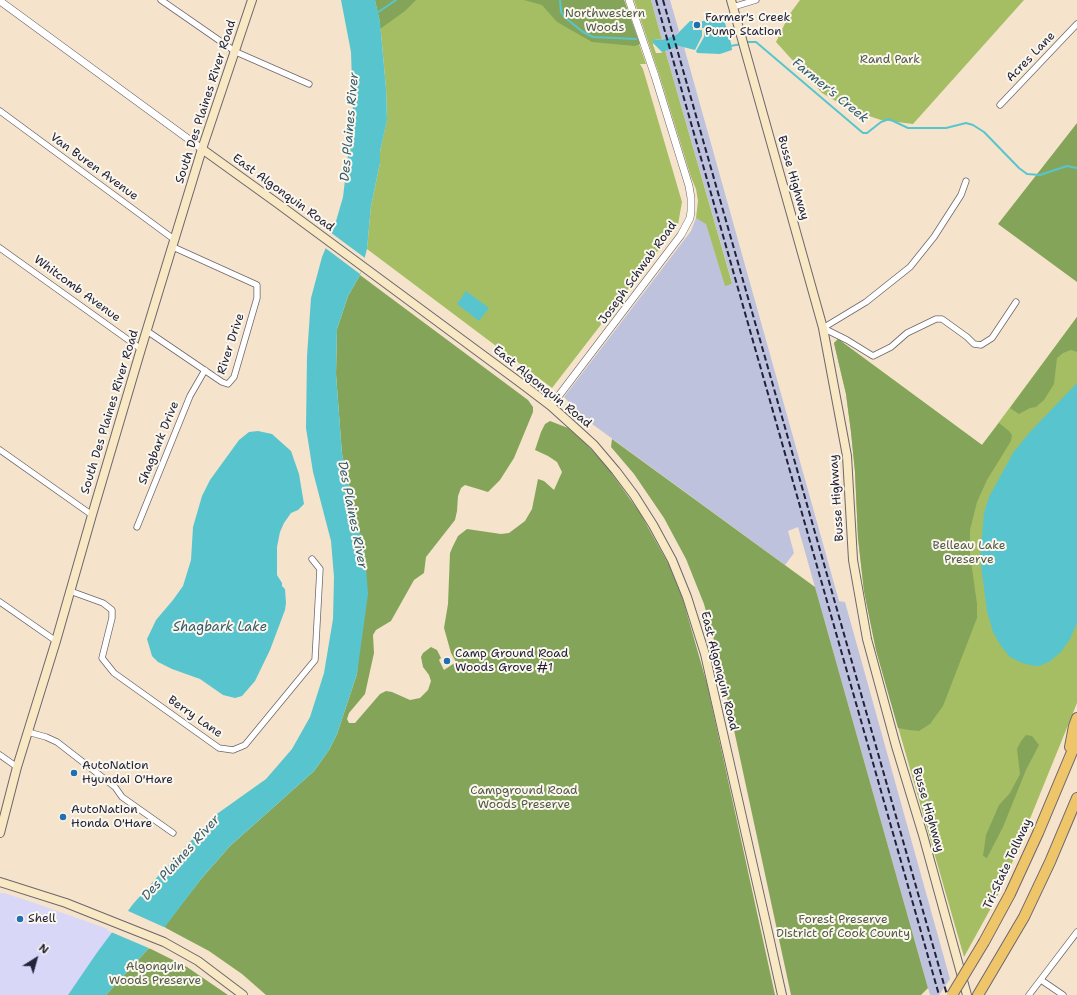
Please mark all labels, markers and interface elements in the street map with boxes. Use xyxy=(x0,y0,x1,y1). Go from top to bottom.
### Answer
park label: Northwestern Woods xyxy=(565,7,645,35)
place label: Farmer's Creek Pump Station xyxy=(705,11,790,39)
street label: South Des Plaines River Road xyxy=(173,18,239,186)
marker: Farmer's Creek Pump Station xyxy=(692,20,702,30)
street label: Acres Lane xyxy=(1004,29,1058,85)
park label: Rand Park xyxy=(860,53,920,67)
water label: Farmer's Creek xyxy=(789,55,871,127)
water label: Des Plaines River xyxy=(337,72,363,182)
street label: Van Buren Avenue xyxy=(47,130,141,204)
street label: Busse Highway xyxy=(774,134,812,222)
street label: East Algonquin Road xyxy=(229,151,337,235)
street label: Joseph Schwab Road xyxy=(596,219,680,327)
street label: Whitcomb Avenue xyxy=(31,253,123,325)
street label: River Drive xyxy=(214,312,248,376)
street label: South Des Plaines River Road xyxy=(78,328,142,496)
street label: East Algonquin Road xyxy=(490,343,594,431)
street label: Shagbark Drive xyxy=(136,399,182,487)
street label: Busse Highway xyxy=(827,454,847,542)
water label: Des Plaines River xyxy=(334,460,370,570)
park label: Belleau Lake Preserve xyxy=(933,539,1005,567)
street label: East Algonquin Road xyxy=(697,610,741,732)
water label: Shagbark Lake xyxy=(173,620,267,636)
place label: Camp Ground Road Woods Grove #1 xyxy=(455,647,568,675)
marker: Camp Ground Road Woods Grove #1 xyxy=(442,656,452,666)
street label: Berry Lane xyxy=(165,693,225,741)
place label: AutoNation Hyundai O'Hare xyxy=(82,759,173,787)
street label: Busse Highway xyxy=(909,766,947,854)
marker: AutoNation Hyundai O'Hare xyxy=(69,768,79,778)
park label: Campground Road Woods Preserve xyxy=(470,784,578,812)
place label: AutoNation Honda O'Hare xyxy=(71,803,152,831)
marker: AutoNation Honda O'Hare xyxy=(58,812,68,822)
water label: Des Plaines River xyxy=(139,812,223,904)
street label: Tri-State Tollway xyxy=(981,816,1035,912)
place label: Shell xyxy=(28,912,56,926)
park label: Forest Preserve District of Cook County xyxy=(776,913,910,941)
marker: Shell xyxy=(15,914,25,924)
north arrow xyxy=(16,939,56,979)
text: N xyxy=(36,940,52,958)
park label: Algonquin Woods Preserve xyxy=(109,960,201,988)

